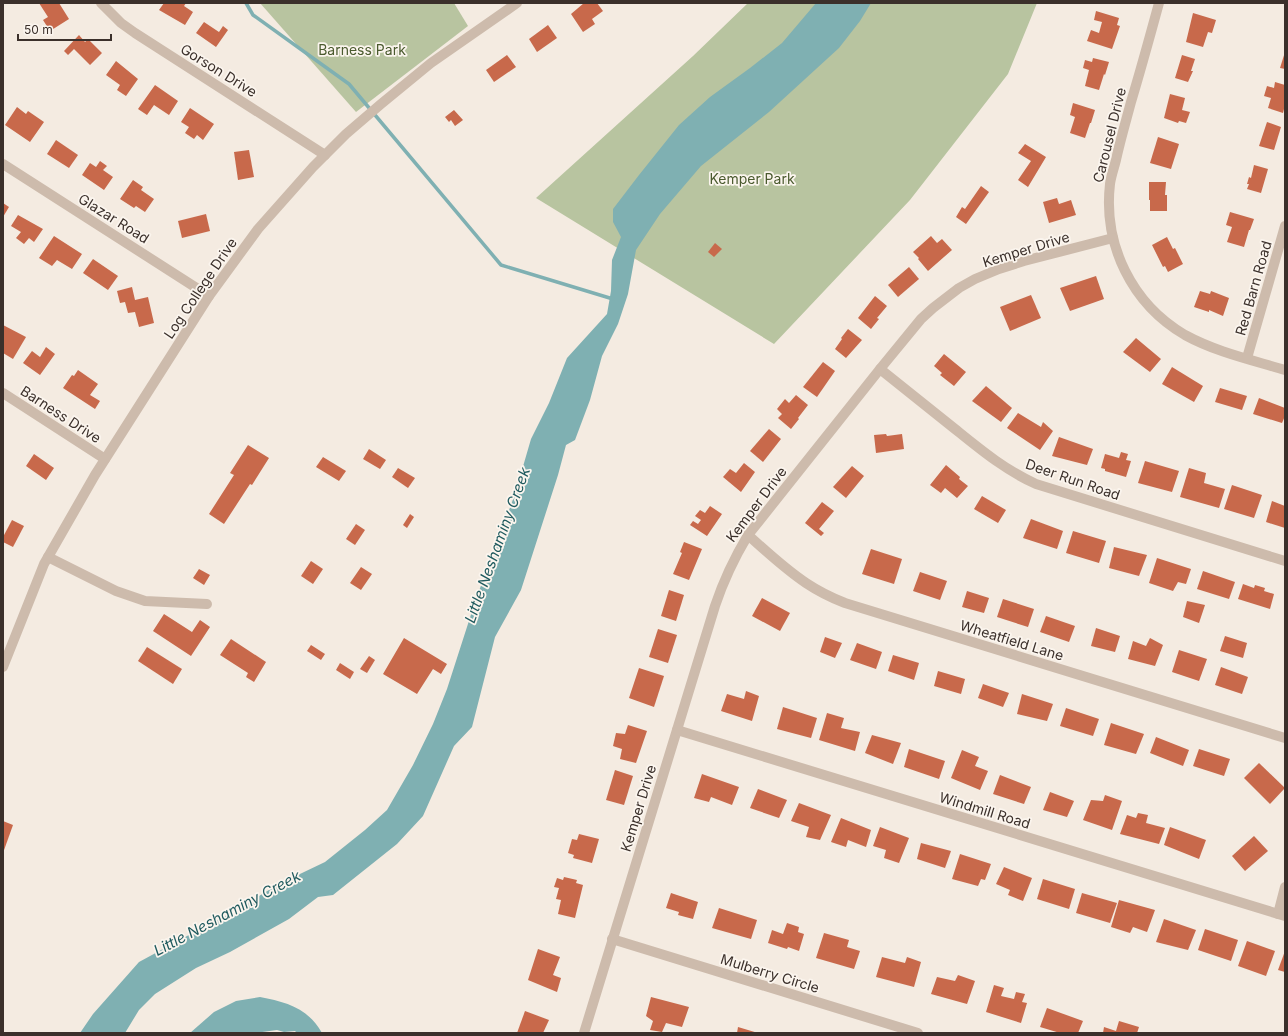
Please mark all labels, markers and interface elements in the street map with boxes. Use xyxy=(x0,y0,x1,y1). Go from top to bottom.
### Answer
scale bar xyxy=(18,16,111,42)
text: 50 m xyxy=(24,22,53,37)
street label: Gorson Drive xyxy=(178,40,260,100)
park label: Barness Park xyxy=(318,41,406,58)
street label: Carousel Drive xyxy=(1089,86,1129,184)
park label: Kemper Park xyxy=(709,170,795,187)
street label: Glazar Road xyxy=(75,190,153,246)
street label: Kemper Drive xyxy=(980,228,1072,270)
street label: Log College Drive xyxy=(160,234,240,342)
street label: Red Barn Road xyxy=(1231,239,1275,337)
street label: Barness Drive xyxy=(18,382,104,446)
street label: Deer Run Road xyxy=(1023,455,1123,503)
street label: Kemper Drive xyxy=(722,463,790,545)
water label: Little Neshaminy Creek xyxy=(460,464,534,625)
street label: Wheatfield Lane xyxy=(958,616,1066,664)
street label: Kemper Drive xyxy=(617,762,659,854)
street label: Windmill Road xyxy=(937,788,1033,832)
water label: Little Neshaminy Creek xyxy=(150,866,305,960)
street label: Mulberry Circle xyxy=(719,950,821,996)

